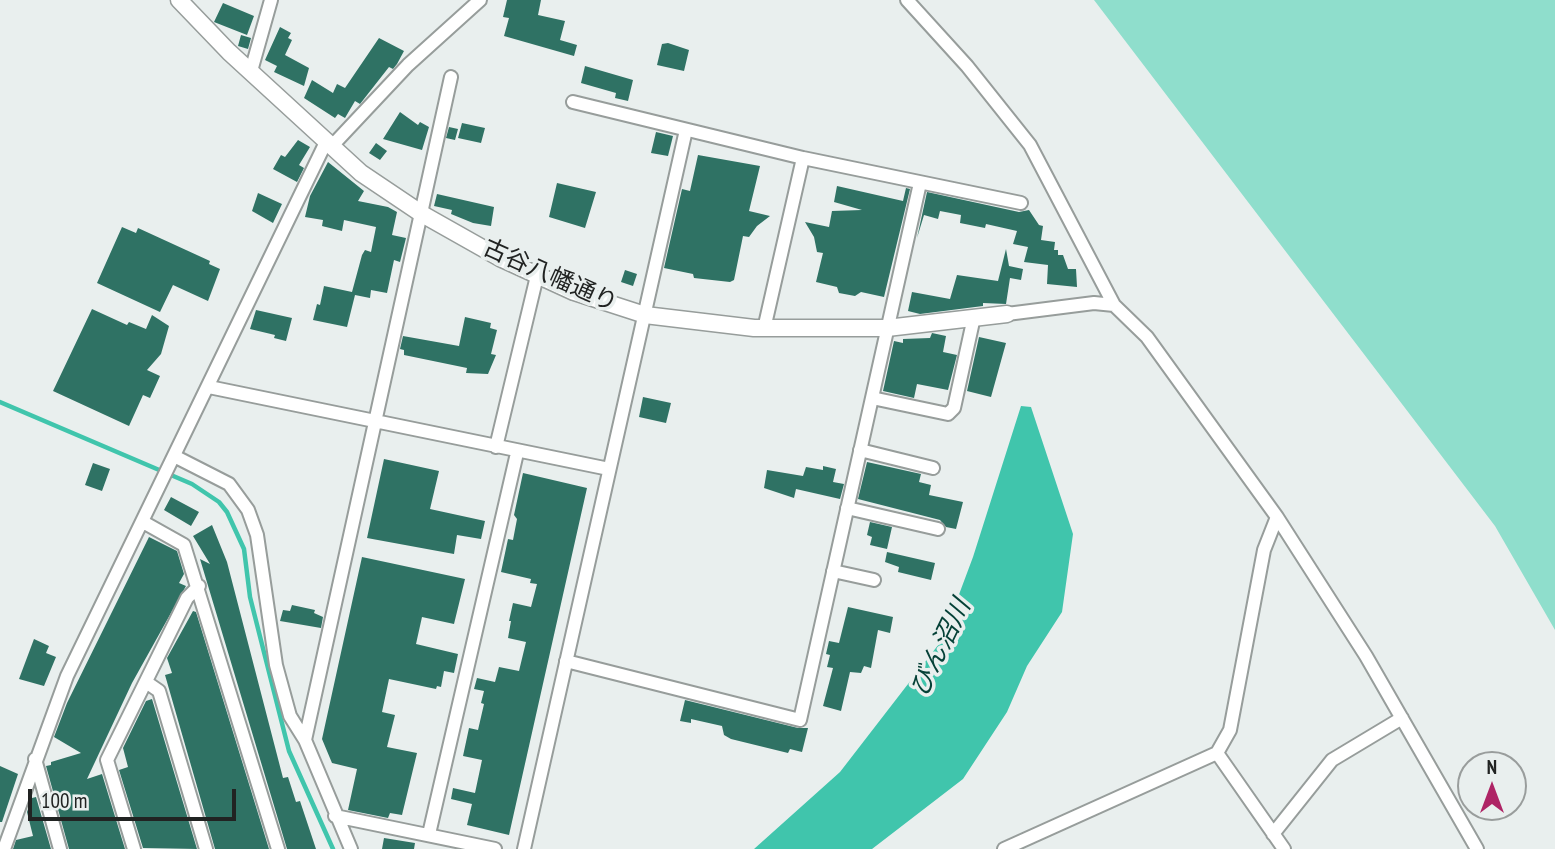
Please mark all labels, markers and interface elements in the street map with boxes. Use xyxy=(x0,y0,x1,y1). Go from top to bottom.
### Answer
street label: 古谷八幡通り xyxy=(478,234,622,318)
water label: びん沼川 xyxy=(904,594,978,702)
north arrow xyxy=(1457,751,1527,821)
text: N xyxy=(1487,755,1497,779)
scale bar xyxy=(32,776,240,820)
text: 100 m xyxy=(41,787,87,814)

